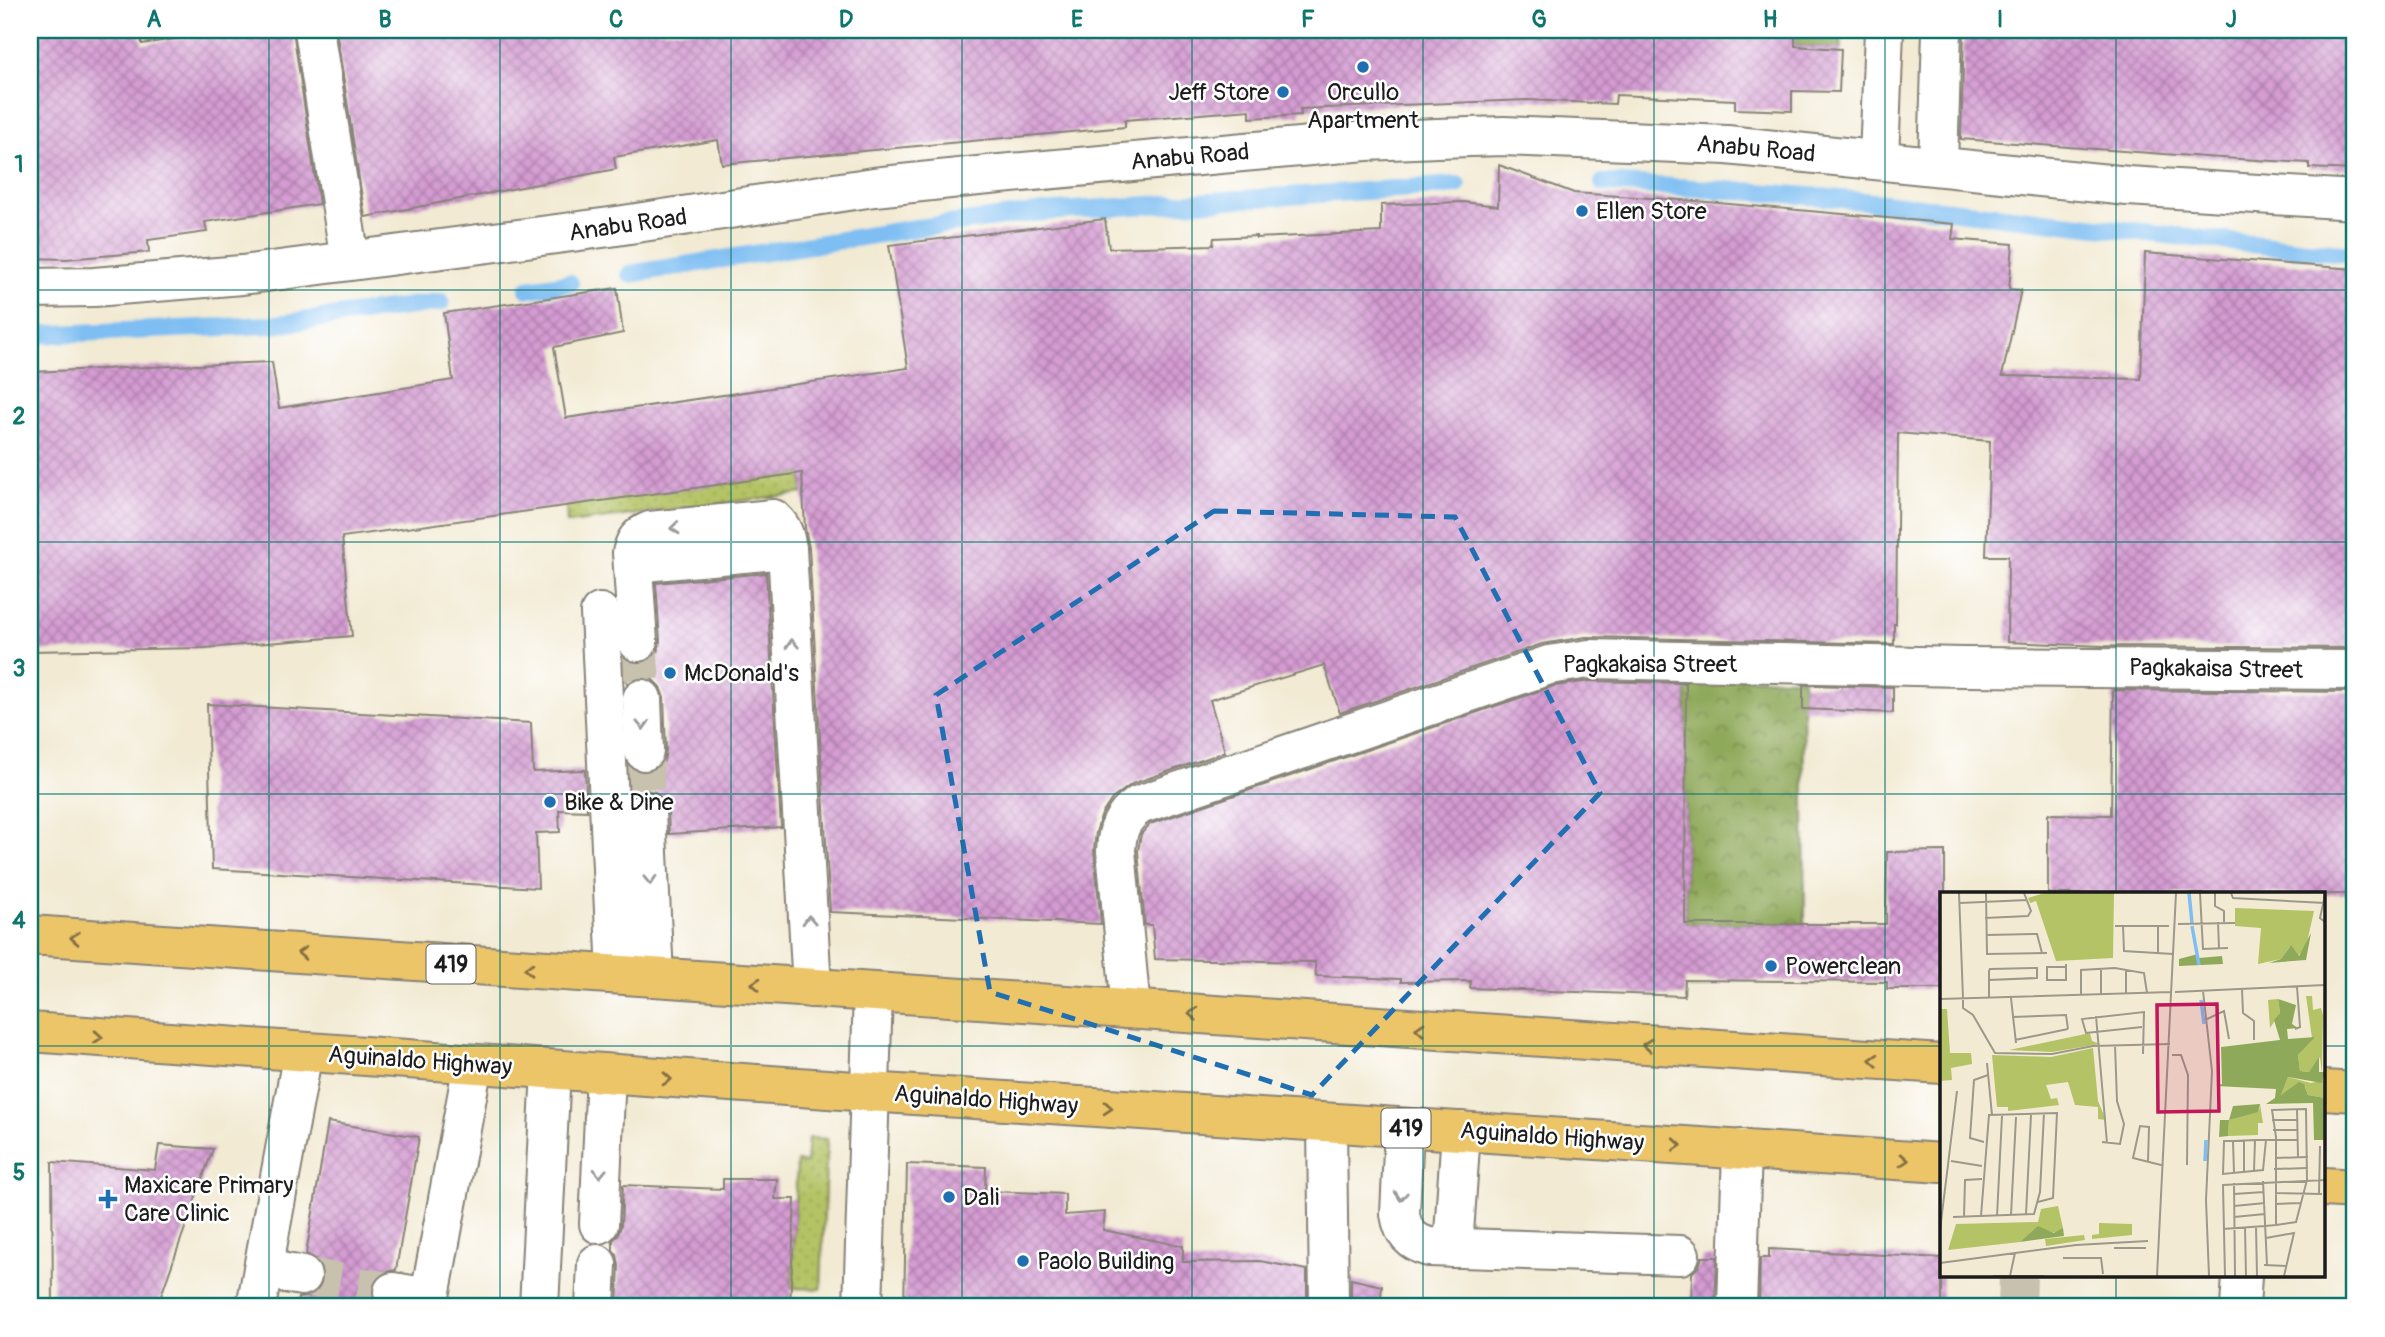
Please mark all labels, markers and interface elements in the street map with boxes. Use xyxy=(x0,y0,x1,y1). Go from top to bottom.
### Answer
text: A xyxy=(147,5,162,34)
text: B xyxy=(378,5,392,34)
text: C xyxy=(609,5,623,34)
text: D xyxy=(839,5,853,34)
text: E xyxy=(1071,5,1083,34)
text: F xyxy=(1301,5,1315,34)
text: G xyxy=(1531,5,1547,34)
text: H xyxy=(1763,5,1777,34)
text: I xyxy=(1997,5,2003,34)
text: J xyxy=(2225,5,2237,34)
marker: Orcullo Apartment xyxy=(1355,59,1371,75)
place label: Jeff Store xyxy=(1168,78,1269,107)
place label: Orcullo Apartment xyxy=(1307,78,1419,135)
marker: Jeff Store xyxy=(1275,84,1291,100)
street label: Anabu Road xyxy=(1695,129,1817,169)
street label: Anabu Road xyxy=(1129,137,1251,177)
text: 1 xyxy=(15,150,24,179)
place label: Ellen Store xyxy=(1596,197,1707,226)
street label: Anabu Road xyxy=(567,202,689,248)
marker: Ellen Store xyxy=(1574,203,1590,219)
text: 2 xyxy=(13,402,26,431)
one-way arrow xyxy=(669,521,681,536)
one-way arrow xyxy=(785,638,800,649)
street label: Pagkakaisa Street xyxy=(1563,650,1737,679)
street label: Pagkakaisa Street xyxy=(2129,653,2304,685)
text: 3 xyxy=(13,654,25,683)
place label: McDonald's xyxy=(684,659,799,688)
marker: McDonald's xyxy=(662,665,678,681)
one-way arrow xyxy=(635,720,650,731)
place label: Bike & Dine xyxy=(564,788,674,817)
marker: Bike & Dine xyxy=(542,794,558,810)
one-way arrow xyxy=(643,874,658,885)
inset map xyxy=(1940,892,2326,1278)
text: 4 xyxy=(12,906,26,935)
one-way arrow xyxy=(801,914,816,925)
one-way arrow xyxy=(69,931,80,946)
road number: 419 xyxy=(426,945,476,984)
one-way arrow xyxy=(296,946,307,961)
place label: Powerclean xyxy=(1785,952,1901,981)
marker: Powerclean xyxy=(1763,958,1779,974)
one-way arrow xyxy=(523,961,534,976)
one-way arrow xyxy=(750,977,761,992)
one-way arrow xyxy=(1187,1006,1198,1021)
one-way arrow xyxy=(1414,1022,1425,1037)
one-way arrow xyxy=(93,1029,104,1044)
one-way arrow xyxy=(1641,1038,1652,1053)
street label: Aguinaldo Highway xyxy=(327,1040,513,1082)
one-way arrow xyxy=(1868,1053,1879,1068)
one-way arrow xyxy=(662,1071,673,1086)
street label: Aguinaldo Highway xyxy=(893,1079,1079,1121)
one-way arrow xyxy=(1103,1101,1114,1116)
road number: 419 xyxy=(1382,1108,1430,1148)
street label: Aguinaldo Highway xyxy=(1459,1116,1645,1158)
one-way arrow xyxy=(1672,1137,1683,1152)
one-way arrow xyxy=(1899,1152,1910,1167)
text: 5 xyxy=(13,1158,25,1187)
one-way arrow xyxy=(593,1167,608,1178)
place label: Maxicare Primary Care Clinic xyxy=(124,1171,294,1228)
place label: Dali xyxy=(963,1183,999,1212)
marker: Maxicare Primary Care Clinic xyxy=(98,1189,118,1209)
marker: Dali xyxy=(941,1189,957,1205)
one-way arrow xyxy=(1394,1191,1409,1202)
place label: Paolo Building xyxy=(1037,1247,1174,1276)
marker: Paolo Building xyxy=(1015,1253,1031,1269)

